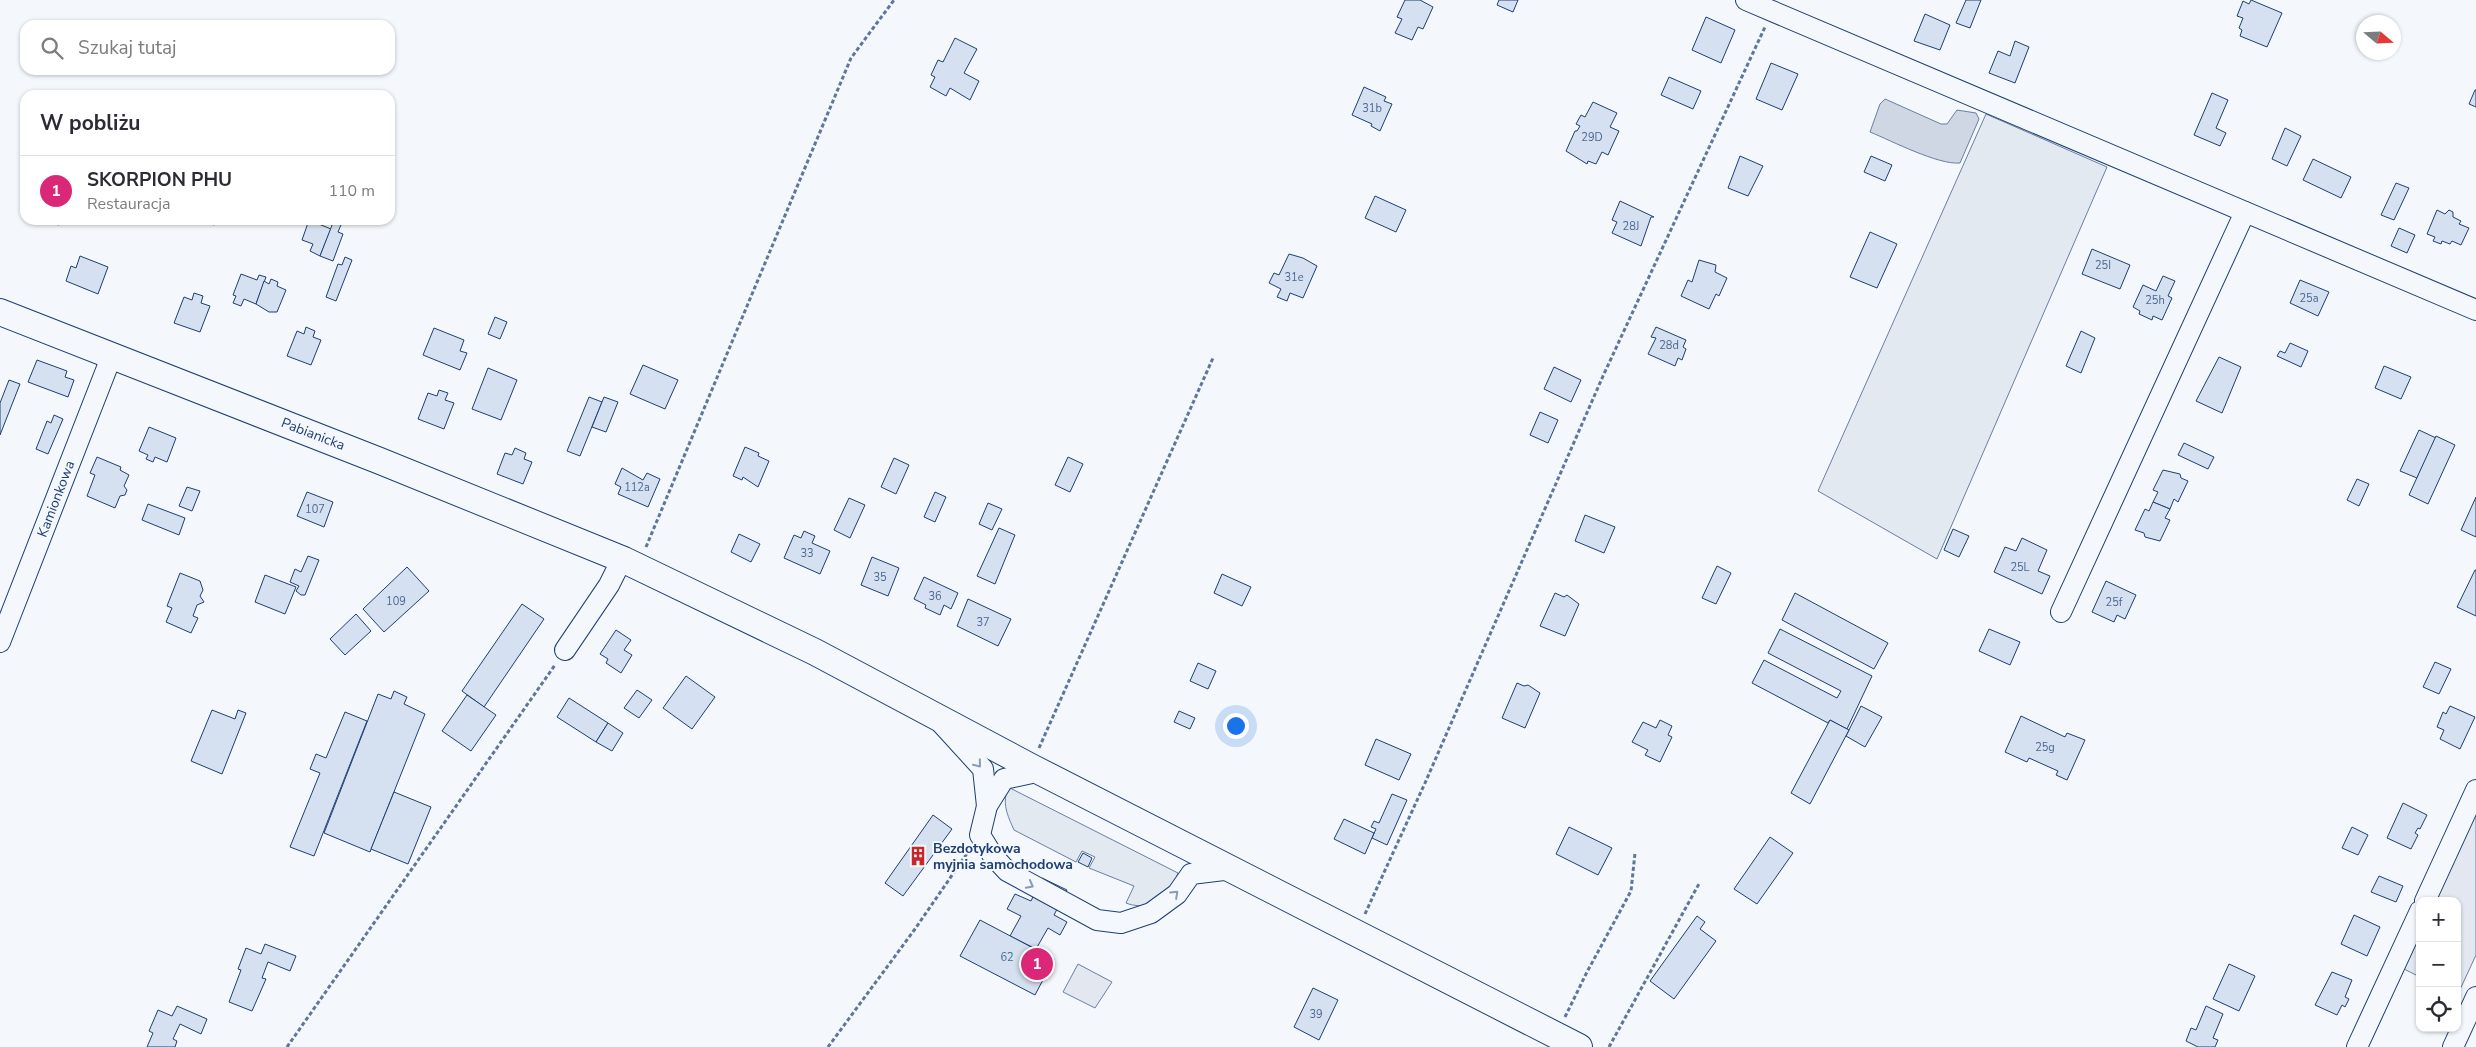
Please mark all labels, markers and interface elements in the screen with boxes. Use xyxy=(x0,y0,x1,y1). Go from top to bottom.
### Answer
north arrow xyxy=(2356,15,2401,60)
search box xyxy=(20,20,395,75)
icon: search xyxy=(38,34,66,62)
text: Szukaj tutaj xyxy=(78,35,177,61)
house number: 31b xyxy=(1362,101,1382,116)
text: W pobliżu xyxy=(40,109,141,137)
house number: 29D xyxy=(1581,130,1603,145)
text: SKORPION PHU xyxy=(87,167,232,193)
text: 1 xyxy=(51,180,61,202)
text: 110 m xyxy=(328,180,375,202)
text: Restauracja xyxy=(87,193,171,215)
house number: 28J xyxy=(1623,219,1639,234)
house number: 25I xyxy=(2095,258,2111,273)
house number: 31e xyxy=(1284,270,1304,285)
house number: 25a xyxy=(2299,291,2319,306)
house number: 25h xyxy=(2145,293,2165,308)
house number: 28d xyxy=(1659,338,1679,353)
street label: Pabianicka xyxy=(278,413,348,455)
street label: Kamionkowa xyxy=(33,458,79,540)
house number: 112a xyxy=(624,480,650,495)
house number: 107 xyxy=(305,502,325,517)
house number: 33 xyxy=(800,546,814,561)
house number: 25L xyxy=(2010,560,2030,575)
house number: 35 xyxy=(873,570,887,585)
house number: 36 xyxy=(928,589,942,604)
house number: 109 xyxy=(386,594,406,609)
house number: 25f xyxy=(2106,595,2123,610)
house number: 37 xyxy=(976,615,990,630)
your location xyxy=(1223,713,1249,739)
house number: 25g xyxy=(2035,740,2055,755)
one-way arrow xyxy=(972,759,981,768)
place label: Bezdotykowa myjnia samochodowa xyxy=(933,839,1073,874)
building icon: Bezdotykowa myjnia samochodowa xyxy=(907,845,929,867)
one-way arrow xyxy=(1025,878,1034,888)
one-way arrow xyxy=(1170,891,1179,900)
map controls xyxy=(2416,897,2461,1032)
button: + xyxy=(2416,897,2461,942)
button: − xyxy=(2416,942,2461,987)
pin: 1 xyxy=(1021,945,1053,983)
house number: 62 xyxy=(1000,950,1014,965)
button: locate xyxy=(2416,987,2461,1032)
house number: 39 xyxy=(1309,1007,1323,1022)

